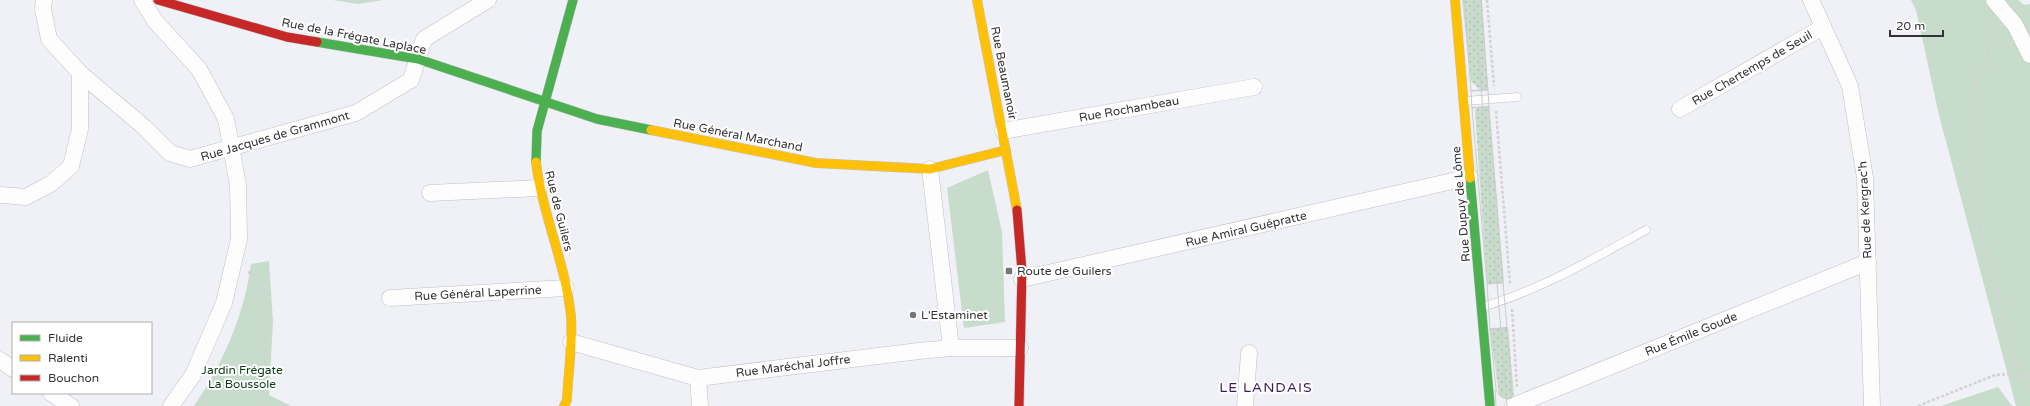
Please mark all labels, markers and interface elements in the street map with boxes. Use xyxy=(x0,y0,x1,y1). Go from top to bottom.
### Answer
scale bar xyxy=(1890,12,1943,38)
street label: Rue de la Frégate Laplace xyxy=(281,15,428,57)
text: 20 m xyxy=(1896,19,1925,33)
street label: Rue Beaumanoir xyxy=(988,25,1020,121)
street label: Rue Chertemps de Seuil xyxy=(1689,28,1815,108)
street label: Rue Rochambeau xyxy=(1078,93,1180,125)
street label: Rue Jacques de Grammont xyxy=(199,108,351,164)
street label: Rue Général Marchand xyxy=(672,116,804,154)
street label: Rue Dupuy de Lôme xyxy=(1449,145,1473,262)
street label: Rue de Kergrac'h xyxy=(1855,161,1875,259)
street label: Rue de Guilers xyxy=(542,169,576,253)
street label: Rue Amiral Guépratte xyxy=(1184,208,1308,250)
place label: Route de Guilers xyxy=(1017,264,1112,278)
marker: Route de Guilers xyxy=(1004,266,1014,276)
street label: Rue Général Laperrine xyxy=(414,283,542,303)
place label: L'Estaminet xyxy=(921,308,988,322)
street label: Rue Émile Goude xyxy=(1643,309,1739,359)
marker: L'Estaminet xyxy=(908,310,918,320)
legend xyxy=(12,322,152,394)
text: Fluide xyxy=(48,331,83,345)
text: Ralenti xyxy=(48,351,88,365)
street label: Rue Maréchal Joffre xyxy=(735,352,851,380)
park label: Jardin Frégate La Boussole xyxy=(201,363,283,391)
text: Bouchon xyxy=(48,371,99,385)
district label: LE LANDAIS xyxy=(1219,379,1313,396)

